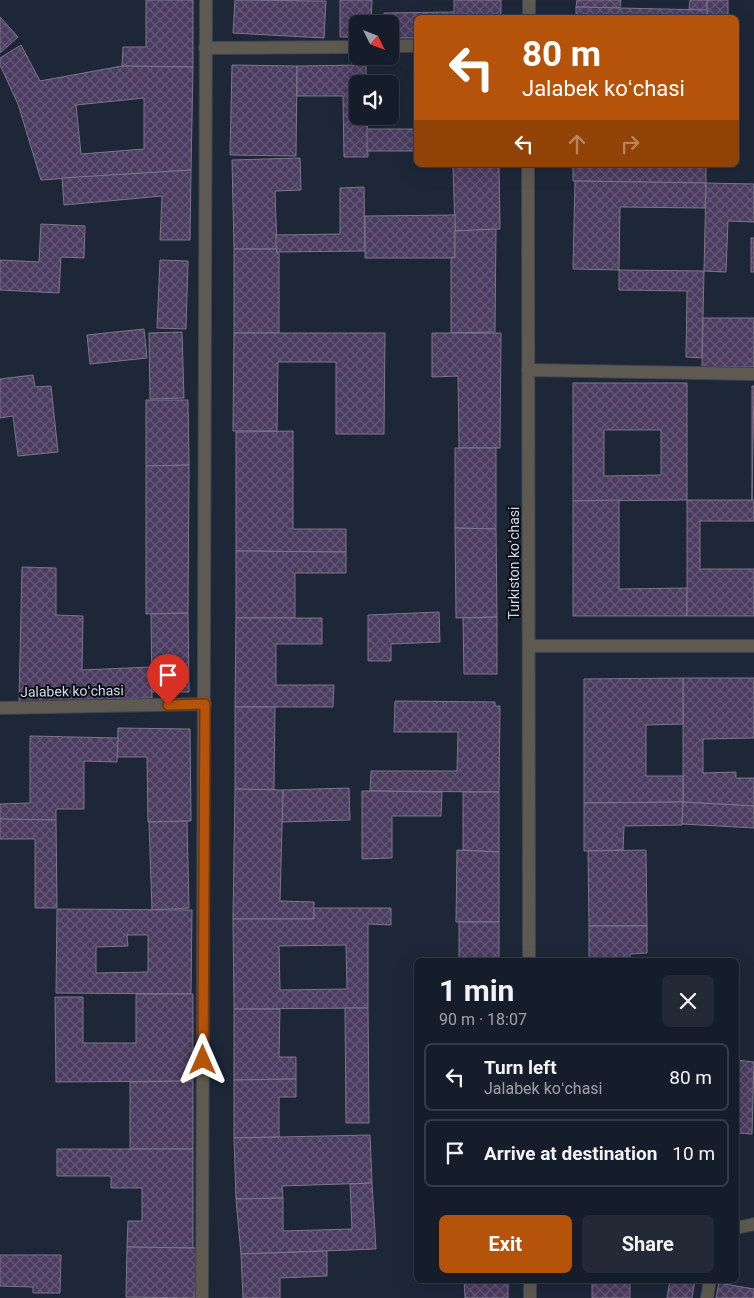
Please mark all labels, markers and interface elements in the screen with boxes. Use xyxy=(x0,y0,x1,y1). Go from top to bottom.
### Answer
north arrow xyxy=(349,15,399,65)
map controls xyxy=(349,15,399,125)
text: 80 m xyxy=(522,34,601,75)
icon: left xyxy=(439,35,504,100)
button: sound xyxy=(349,75,399,125)
text: Jalabek koʻchasi xyxy=(522,76,685,101)
icon: left xyxy=(510,130,538,158)
icon: ahead xyxy=(563,130,591,158)
icon: right xyxy=(616,130,644,158)
street label: Turkiston koʻchasi xyxy=(506,507,522,620)
pin xyxy=(147,654,189,705)
icon: arrive xyxy=(154,661,182,689)
street label: Jalabek koʻchasi xyxy=(20,682,124,700)
text: 1 min xyxy=(439,973,514,1008)
button: close xyxy=(662,975,714,1027)
text: 90 m · 18:07 xyxy=(439,1010,527,1029)
position arrow xyxy=(176,1033,228,1085)
text: Turn left xyxy=(484,1056,557,1079)
icon: left xyxy=(441,1063,469,1091)
text: 80 m xyxy=(669,1066,712,1089)
text: Jalabek koʻchasi xyxy=(484,1079,603,1098)
icon: arrive xyxy=(441,1139,469,1167)
text: Arrive at destination xyxy=(484,1142,657,1165)
text: 10 m xyxy=(672,1142,715,1165)
button: Exit xyxy=(439,1215,572,1273)
button: Share xyxy=(582,1215,714,1273)

